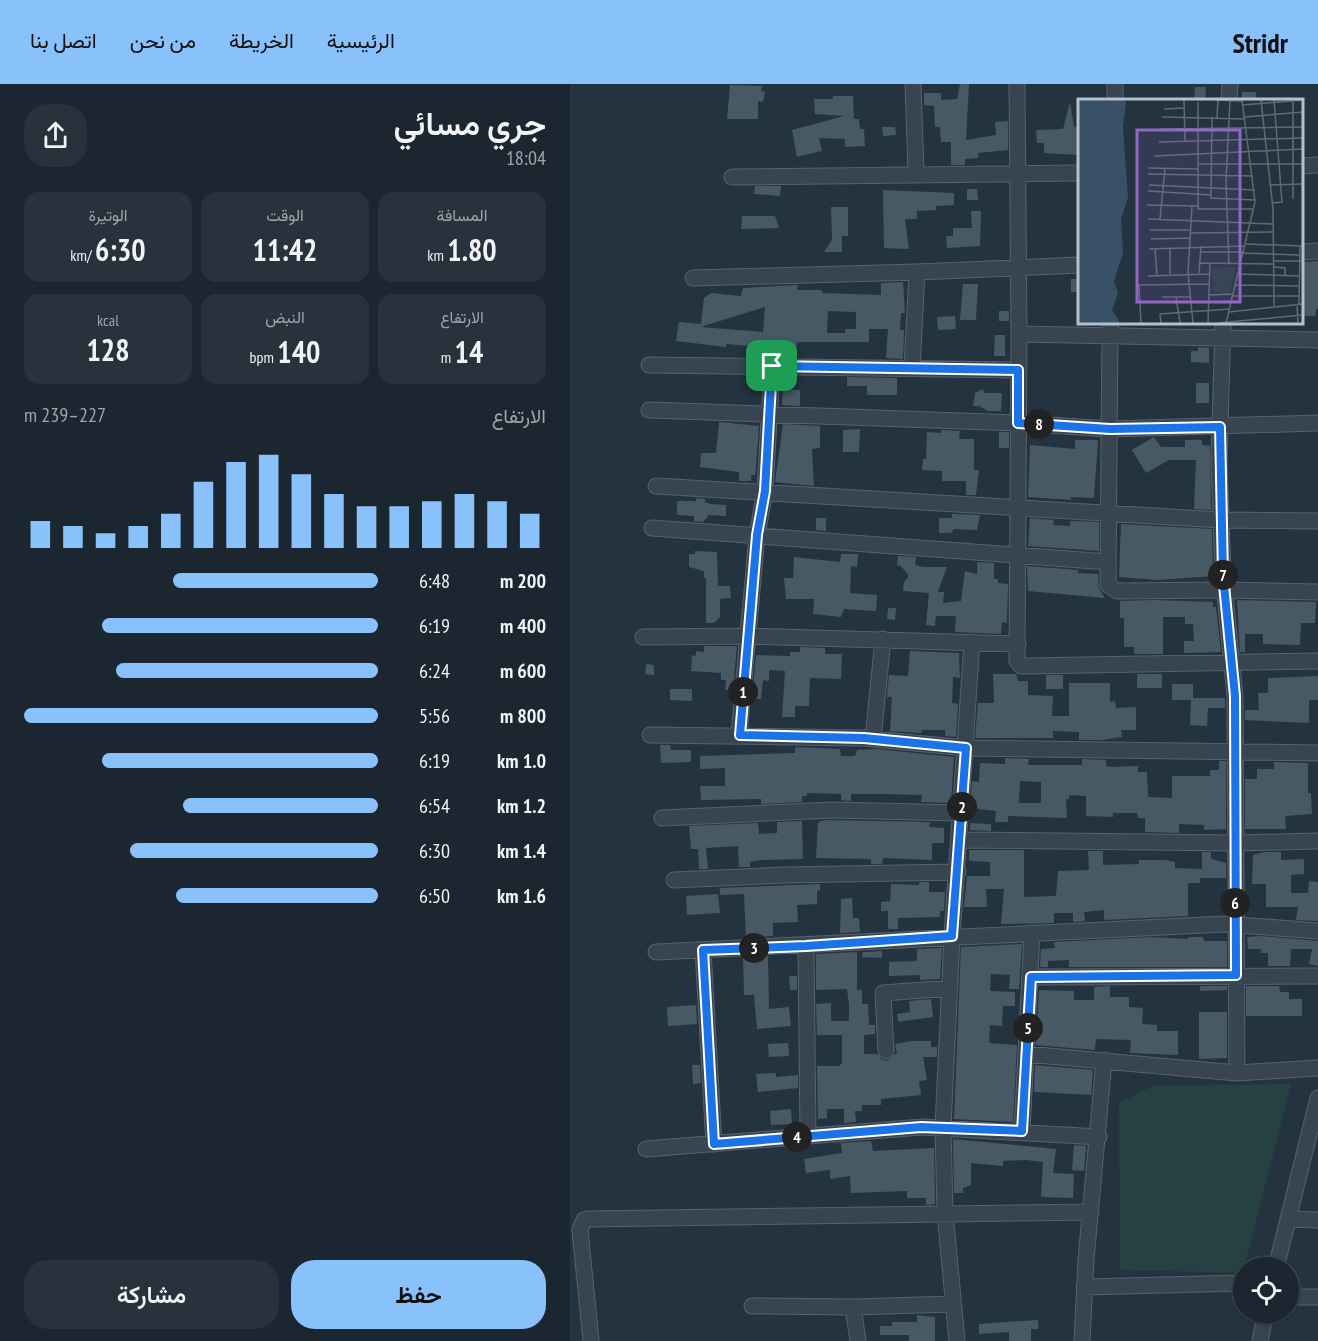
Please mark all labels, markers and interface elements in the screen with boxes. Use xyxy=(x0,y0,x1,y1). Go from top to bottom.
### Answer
text: Stridr xyxy=(1232,24,1288,61)
text: اتصل بنا xyxy=(30,27,97,54)
text: من نحن xyxy=(130,27,196,54)
text: الخريطة xyxy=(229,27,294,54)
text: الرئيسية xyxy=(327,27,395,54)
inset map xyxy=(1078,99,1303,324)
text: جري مسائي xyxy=(393,101,546,144)
button: share xyxy=(24,104,87,167)
text: 18:04 xyxy=(506,145,546,171)
text: الوتيرة xyxy=(88,205,128,225)
text: الوقت xyxy=(266,205,304,225)
text: المسافة xyxy=(437,205,487,225)
text: 6:30 xyxy=(95,230,146,269)
text: 11:42 xyxy=(253,230,317,269)
text: 1.80 xyxy=(447,230,497,269)
text: /km xyxy=(70,245,95,265)
text: km xyxy=(427,245,447,265)
text: النبض xyxy=(265,307,305,327)
text: الارتفاع xyxy=(440,307,484,327)
text: kcal xyxy=(97,310,119,330)
text: 128 xyxy=(86,330,130,369)
text: 140 xyxy=(277,332,320,371)
text: 14 xyxy=(455,332,483,371)
pin xyxy=(746,340,797,391)
text: bpm xyxy=(250,347,277,367)
text: m xyxy=(441,347,455,367)
icon: arrive xyxy=(755,349,788,382)
text: 227–239 m xyxy=(24,402,106,428)
text: الارتفاع xyxy=(492,403,546,429)
pin: 8 xyxy=(1024,409,1054,439)
text: 8 xyxy=(1035,414,1043,434)
pin: 7 xyxy=(1208,560,1238,590)
text: 7 xyxy=(1219,565,1227,585)
text: 6:48 xyxy=(419,568,450,594)
text: 200 m xyxy=(500,568,546,594)
text: 6:19 xyxy=(419,613,450,639)
text: 400 m xyxy=(500,613,546,639)
text: 6:24 xyxy=(419,658,450,684)
text: 600 m xyxy=(500,658,546,684)
pin: 1 xyxy=(728,677,758,707)
text: 1 xyxy=(739,682,747,702)
text: 5:56 xyxy=(419,703,450,729)
text: 800 m xyxy=(500,703,546,729)
text: 6:19 xyxy=(419,748,450,774)
text: 1.0 km xyxy=(497,748,546,774)
pin: 2 xyxy=(947,792,977,822)
text: 6:54 xyxy=(419,793,450,819)
text: 1.2 km xyxy=(497,793,546,819)
text: 2 xyxy=(958,797,966,817)
text: 6:30 xyxy=(419,838,450,864)
text: 1.4 km xyxy=(497,838,546,864)
text: 6:50 xyxy=(419,883,450,909)
text: 1.6 km xyxy=(497,883,546,909)
pin: 6 xyxy=(1220,888,1250,918)
text: 6 xyxy=(1231,893,1239,913)
pin: 3 xyxy=(739,933,769,963)
text: 3 xyxy=(750,938,758,958)
pin: 5 xyxy=(1013,1013,1043,1043)
text: 5 xyxy=(1024,1018,1032,1038)
pin: 4 xyxy=(782,1122,812,1152)
text: 4 xyxy=(793,1127,801,1147)
map controls xyxy=(1233,1257,1299,1323)
button: locate xyxy=(1233,1257,1299,1323)
button: مشاركة xyxy=(24,1260,279,1329)
button: حفظ xyxy=(291,1260,546,1329)

